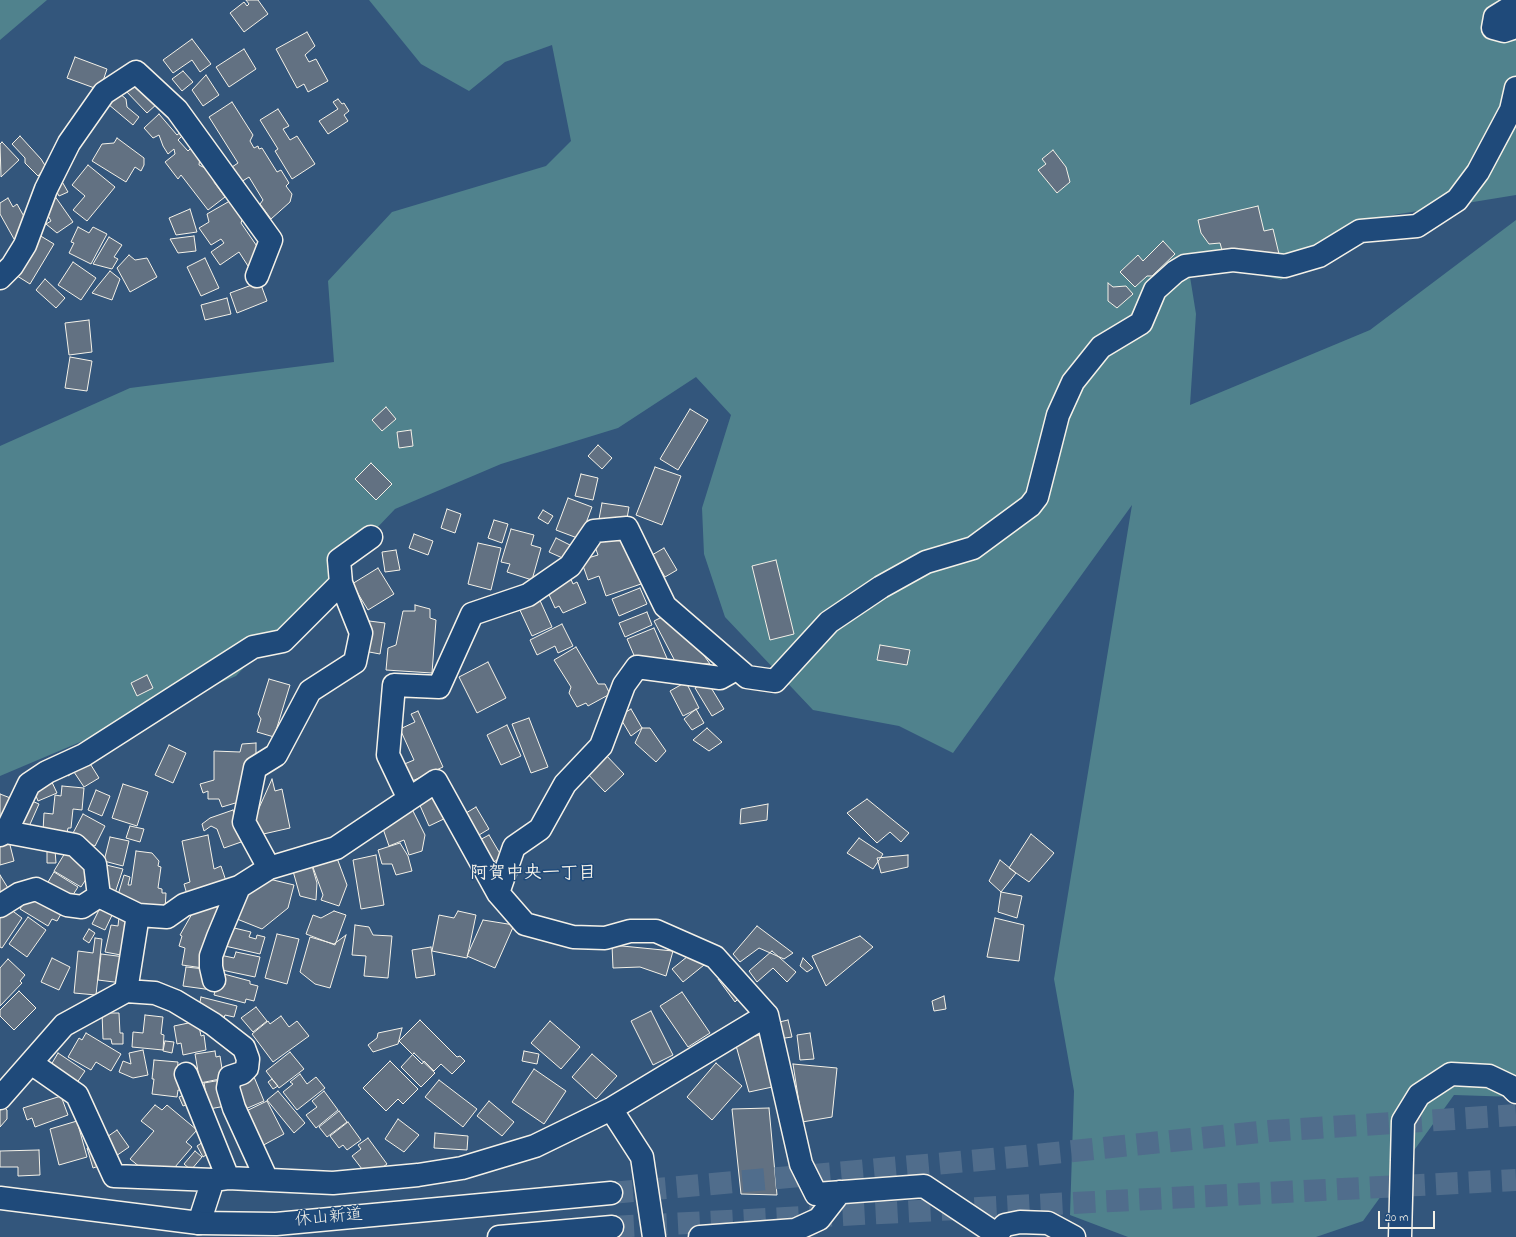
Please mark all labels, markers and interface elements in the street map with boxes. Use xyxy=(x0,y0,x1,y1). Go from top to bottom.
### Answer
district label: 阿賀中央一丁目 xyxy=(470,864,596,886)
scale bar xyxy=(1380,1203,1437,1229)
street label: 休山新道 xyxy=(294,1206,364,1232)
text: 20 m xyxy=(1385,1209,1408,1227)

